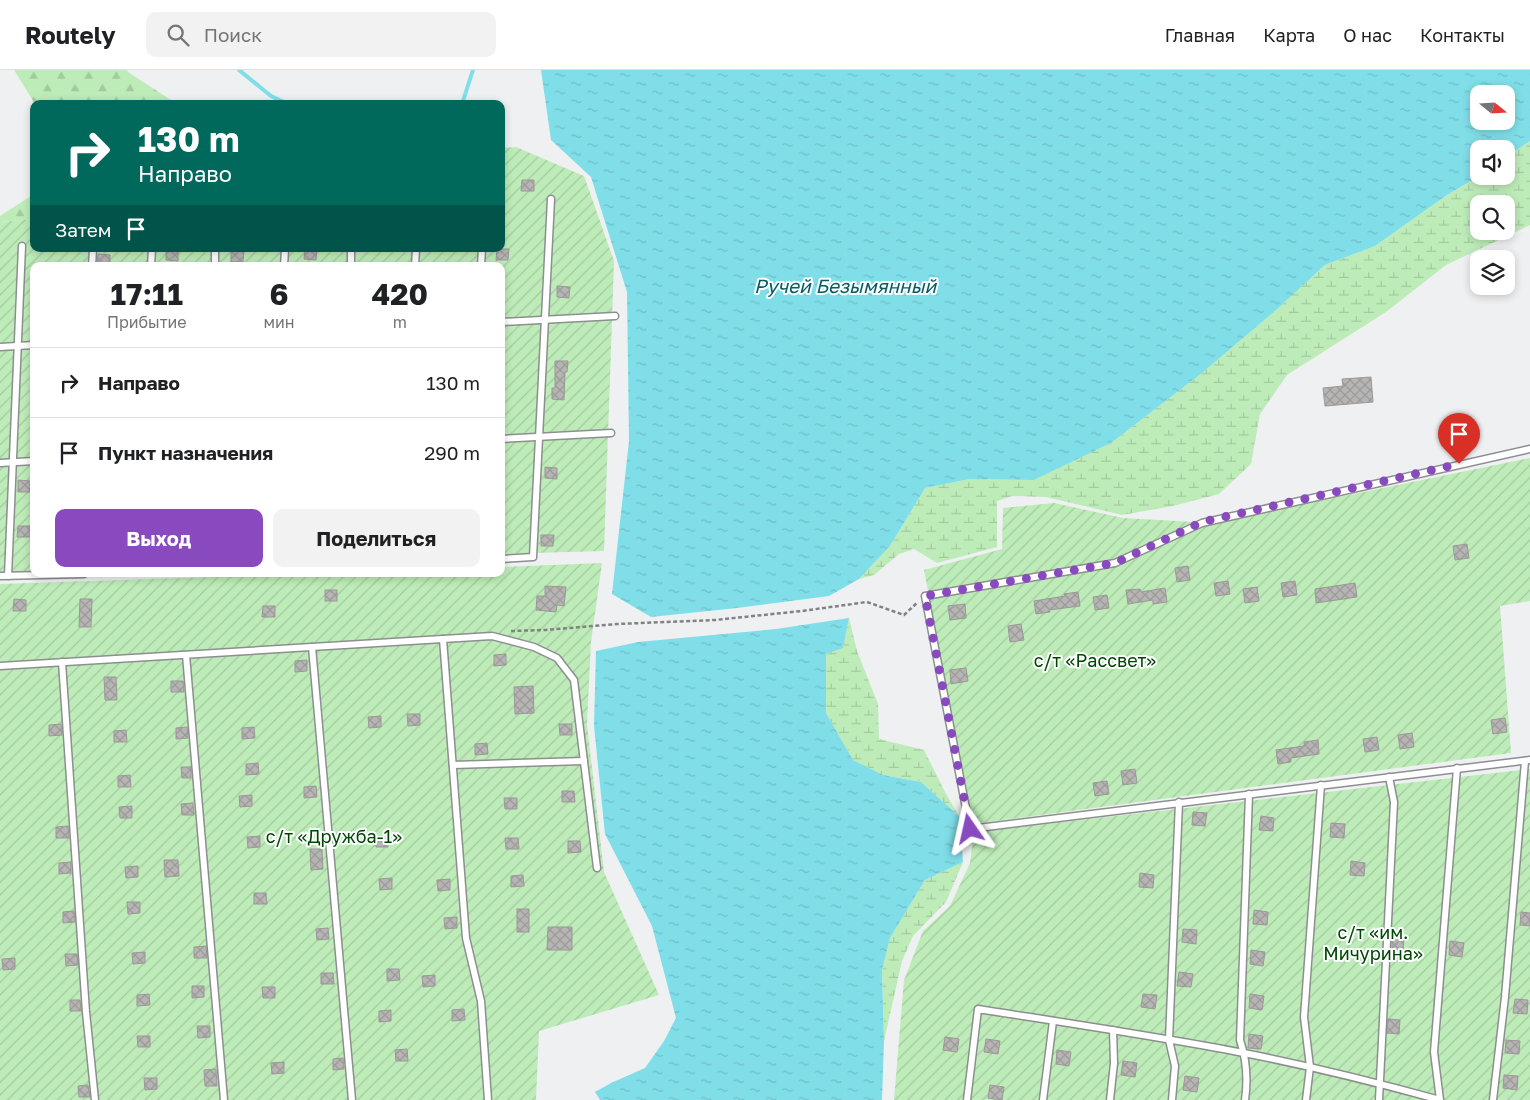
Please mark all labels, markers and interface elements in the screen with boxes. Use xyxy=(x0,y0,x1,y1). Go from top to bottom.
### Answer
search box xyxy=(146,12,496,57)
text: Routely xyxy=(25,20,116,49)
icon: search xyxy=(164,21,192,49)
text: Поиск xyxy=(204,23,262,46)
text: Главная xyxy=(1165,24,1235,46)
text: Карта xyxy=(1263,24,1315,46)
text: О нас xyxy=(1343,24,1392,46)
text: Контакты xyxy=(1420,24,1505,46)
north arrow xyxy=(1470,85,1515,130)
map controls xyxy=(1470,85,1515,295)
text: 130 m xyxy=(138,118,240,160)
icon: right xyxy=(55,120,120,185)
button: sound xyxy=(1470,140,1515,185)
text: Направо xyxy=(138,160,232,187)
button: search xyxy=(1470,195,1515,240)
icon: arrive xyxy=(122,215,150,243)
text: Затем xyxy=(55,218,112,241)
button: layers xyxy=(1470,250,1515,295)
water label: Ручей Безымянный xyxy=(754,274,938,297)
text: 17:11 xyxy=(111,276,183,312)
text: 6 xyxy=(270,276,289,312)
text: 420 xyxy=(372,276,428,312)
text: Прибытие xyxy=(107,312,187,332)
text: мин xyxy=(264,312,295,332)
text: m xyxy=(393,312,407,332)
icon: right xyxy=(55,369,83,397)
text: Направо xyxy=(98,371,180,394)
text: 130 m xyxy=(426,371,480,394)
pin xyxy=(1438,413,1480,464)
icon: arrive xyxy=(1445,420,1473,448)
icon: arrive xyxy=(55,439,83,467)
text: Пункт назначения xyxy=(98,441,273,464)
text: 290 m xyxy=(424,441,480,464)
button: Выход xyxy=(55,509,263,567)
button: Поделиться xyxy=(273,509,480,567)
park label: с/т «Рассвет» xyxy=(1034,649,1156,671)
position arrow xyxy=(943,802,995,854)
park label: с/т «Дружба-1» xyxy=(266,825,402,847)
park label: с/т «им. Мичурина» xyxy=(1323,921,1423,964)

